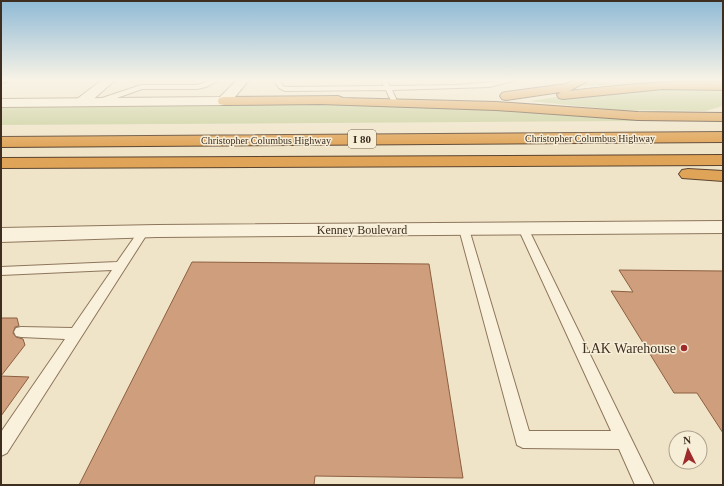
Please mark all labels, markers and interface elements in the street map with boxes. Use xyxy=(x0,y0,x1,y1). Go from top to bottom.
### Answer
road number: I 80 xyxy=(348,130,376,148)
street label: Christopher Columbus Highway xyxy=(525,133,655,144)
street label: Christopher Columbus Highway xyxy=(201,135,331,146)
street label: Kenney Boulevard xyxy=(317,223,407,237)
place label: LAK Warehouse xyxy=(582,341,676,356)
marker: LAK Warehouse xyxy=(679,343,689,353)
north arrow xyxy=(668,430,708,470)
text: N xyxy=(683,434,692,446)

